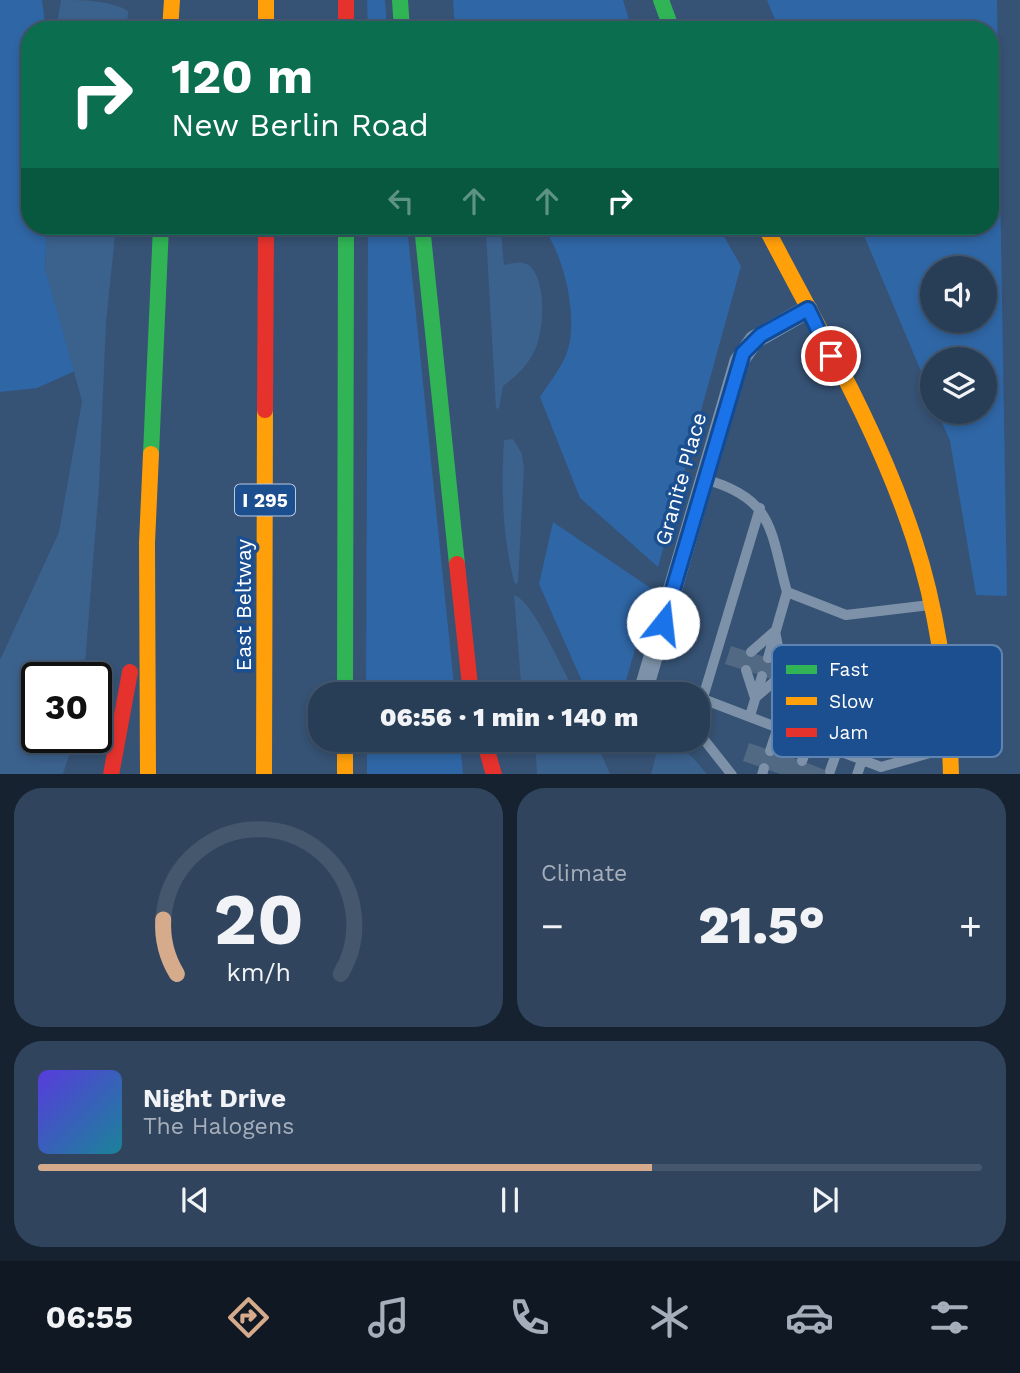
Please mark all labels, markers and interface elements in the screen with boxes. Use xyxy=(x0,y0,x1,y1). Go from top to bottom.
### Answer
text: 120 m xyxy=(171,47,313,105)
icon: right xyxy=(56,49,147,140)
text: New Berlin Road xyxy=(171,106,429,144)
icon: left xyxy=(382,182,420,220)
icon: ahead xyxy=(455,182,493,220)
icon: ahead xyxy=(528,182,566,220)
icon: right xyxy=(601,182,639,220)
map controls xyxy=(920,256,997,424)
button: sound xyxy=(920,256,997,333)
pin xyxy=(801,326,861,386)
icon: arrive xyxy=(812,337,850,375)
button: layers xyxy=(920,347,997,424)
street label: Granite Place xyxy=(650,410,711,548)
road number: I 295 xyxy=(235,485,295,516)
street label: East Beltway xyxy=(231,539,256,671)
position arrow xyxy=(626,586,700,660)
legend xyxy=(772,645,1002,757)
text: Fast xyxy=(829,658,868,681)
speed limit sign: 30 xyxy=(21,662,112,753)
text: Slow xyxy=(829,690,874,713)
text: 06:56 · 1 min · 140 m xyxy=(380,702,638,732)
text: Jam xyxy=(829,721,868,744)
text: Climate xyxy=(541,860,627,887)
text: 20 xyxy=(213,876,304,962)
text: 21.5° xyxy=(698,895,825,956)
text: − xyxy=(541,904,564,948)
text: + xyxy=(959,904,982,948)
text: km/h xyxy=(226,957,291,986)
text: Night Drive xyxy=(143,1083,286,1113)
text: The Halogens xyxy=(143,1113,294,1140)
icon: previous xyxy=(176,1181,214,1219)
icon: pause xyxy=(491,1181,529,1219)
icon: next xyxy=(806,1181,844,1219)
icon: directions xyxy=(224,1293,273,1342)
icon: music xyxy=(364,1293,413,1342)
icon: phone xyxy=(505,1293,554,1342)
icon: climate xyxy=(645,1293,694,1342)
icon: car xyxy=(785,1293,834,1342)
icon: filters xyxy=(925,1293,974,1342)
text: 06:55 xyxy=(46,1298,133,1336)

